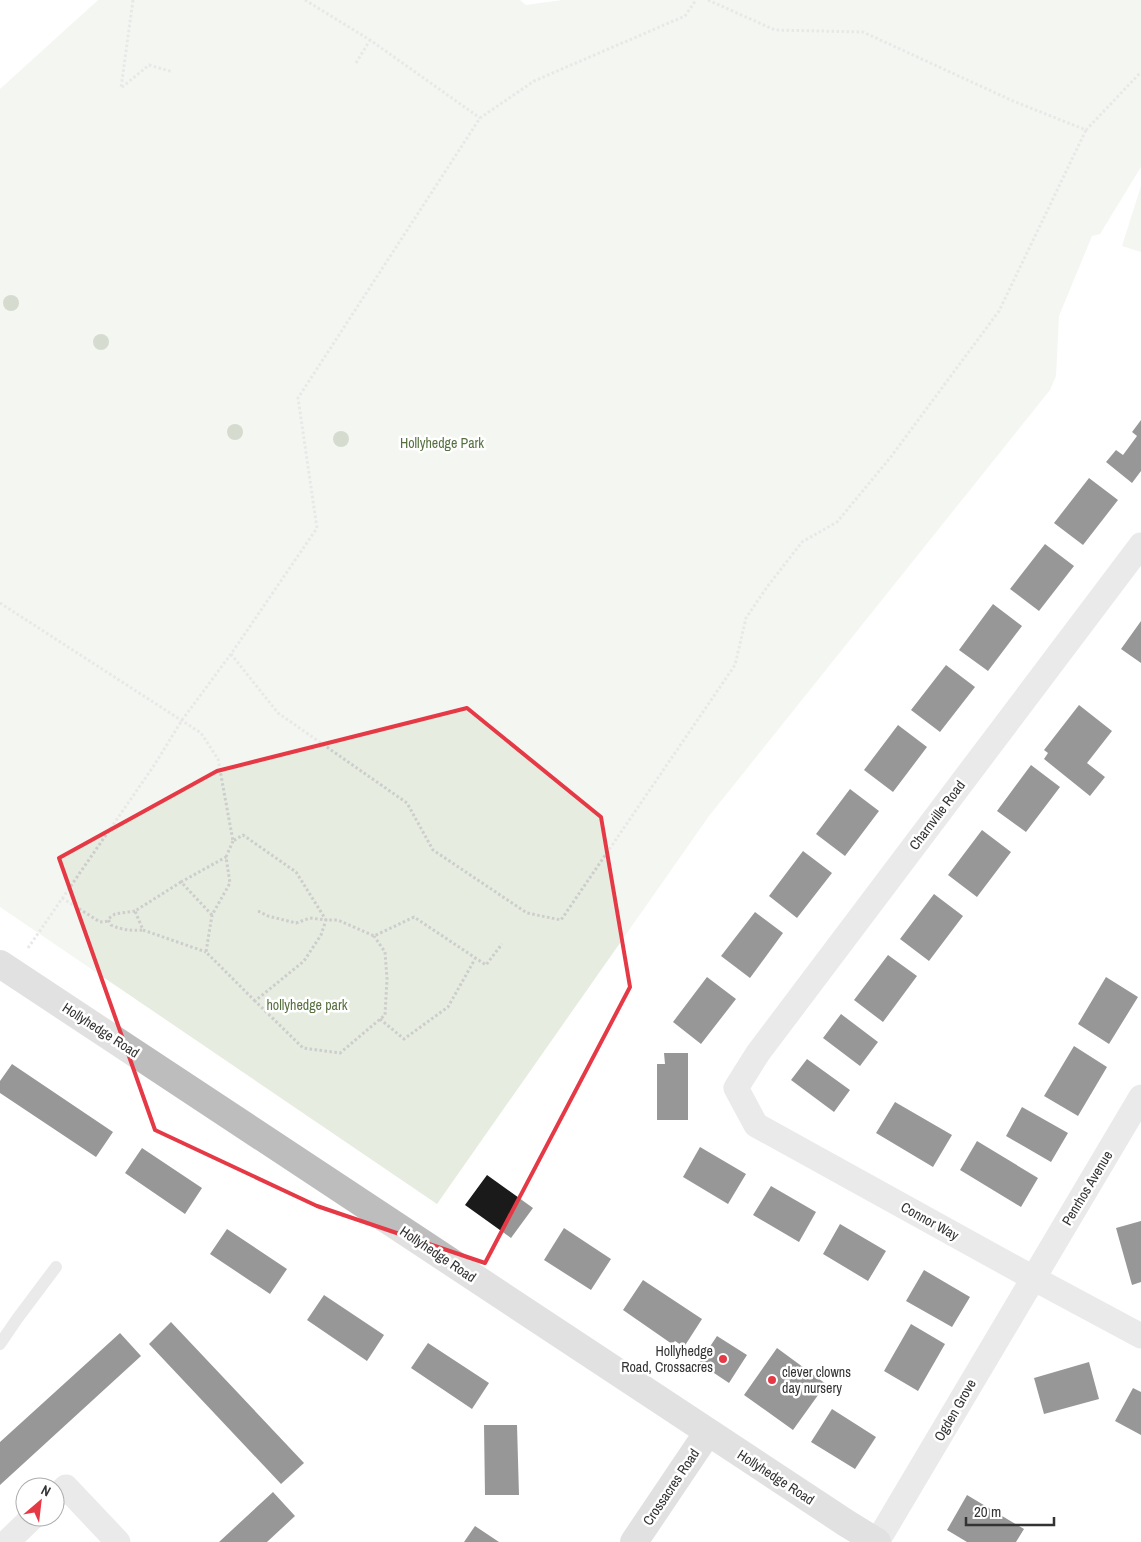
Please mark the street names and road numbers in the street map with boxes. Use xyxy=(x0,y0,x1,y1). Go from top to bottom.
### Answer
street label: Charnville Road xyxy=(905,777,969,853)
street label: Hollyhedge Road xyxy=(59,998,143,1062)
street label: Penrhos Avenue xyxy=(1058,1147,1116,1229)
street label: Connor Way xyxy=(898,1198,962,1244)
street label: Hollyhedge Road xyxy=(396,1222,480,1286)
street label: Ogden Grove xyxy=(930,1376,980,1444)
street label: Crossacres Road xyxy=(639,1445,703,1529)
street label: Hollyhedge Road xyxy=(734,1445,818,1509)

